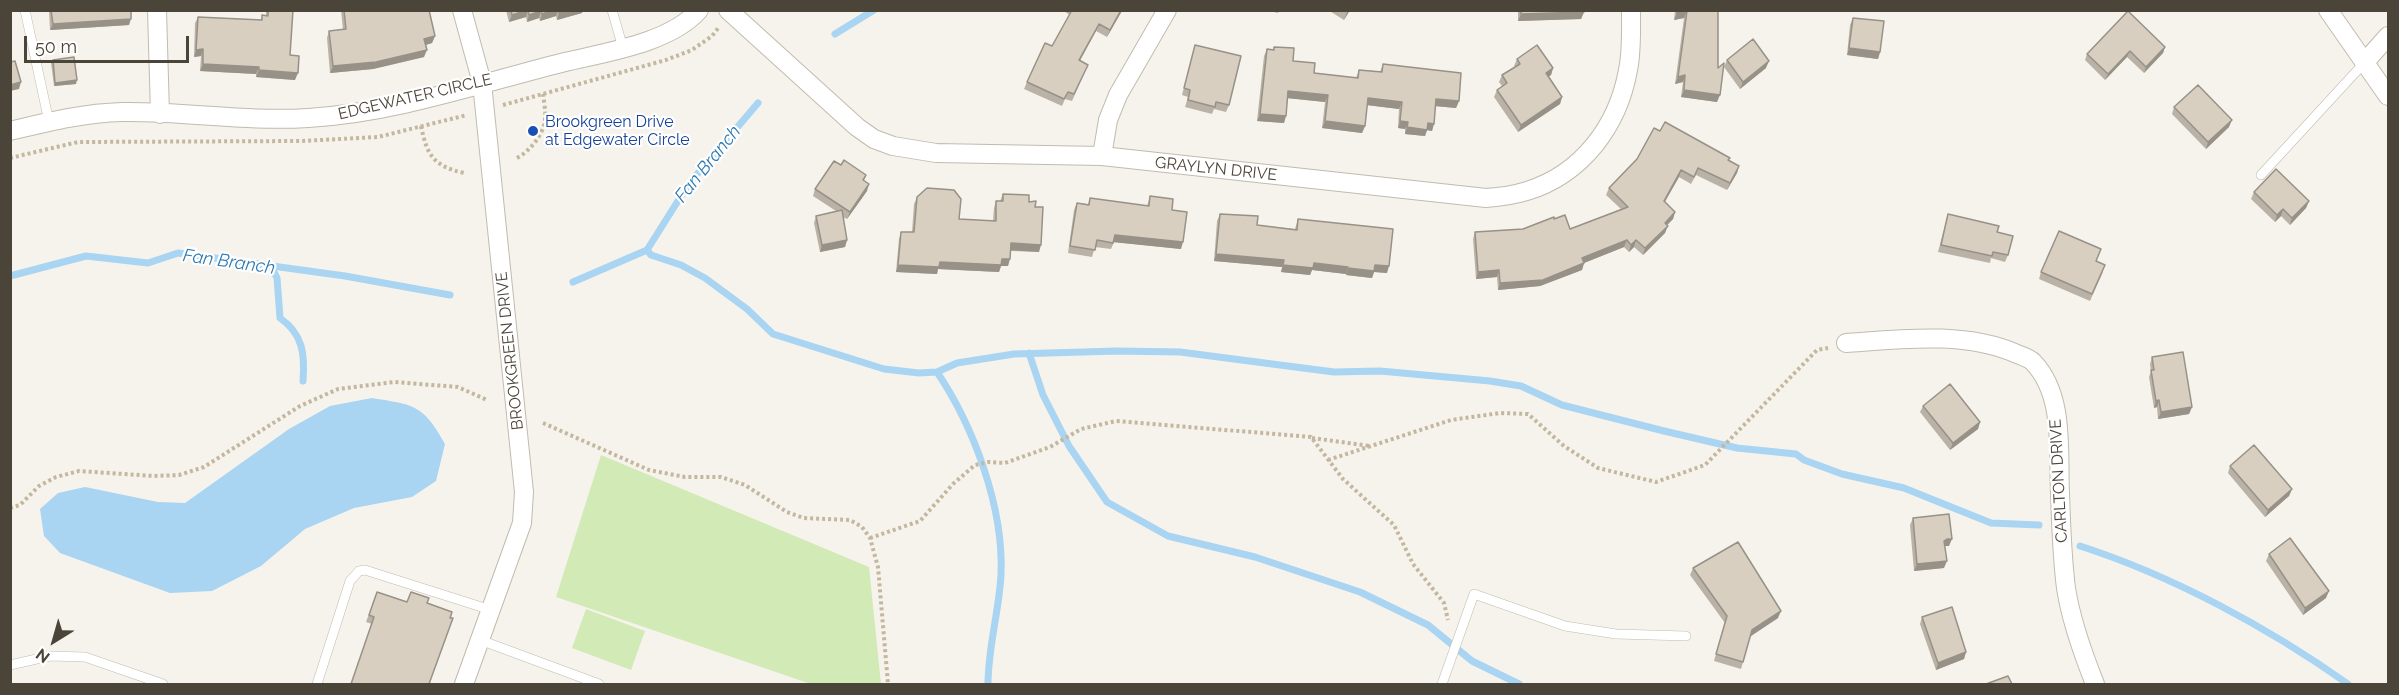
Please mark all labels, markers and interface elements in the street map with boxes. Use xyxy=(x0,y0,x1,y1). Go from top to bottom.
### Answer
scale bar xyxy=(27,24,192,62)
text: 50 m xyxy=(35,36,77,57)
street label: EDGEWATER CIRCLE xyxy=(336,70,494,124)
place label: Brookgreen Drive at Edgewater Circle xyxy=(545,112,690,150)
water label: Fan Branch xyxy=(670,121,746,207)
marker: Brookgreen Drive at Edgewater Circle xyxy=(526,124,540,138)
street label: GRAYLYN DRIVE xyxy=(1154,153,1278,185)
water label: Fan Branch xyxy=(182,245,276,279)
street label: BROOKGREEN DRIVE xyxy=(492,271,528,431)
street label: CARLTON DRIVE xyxy=(2046,419,2072,543)
north arrow xyxy=(24,611,84,671)
text: N xyxy=(32,645,53,667)

